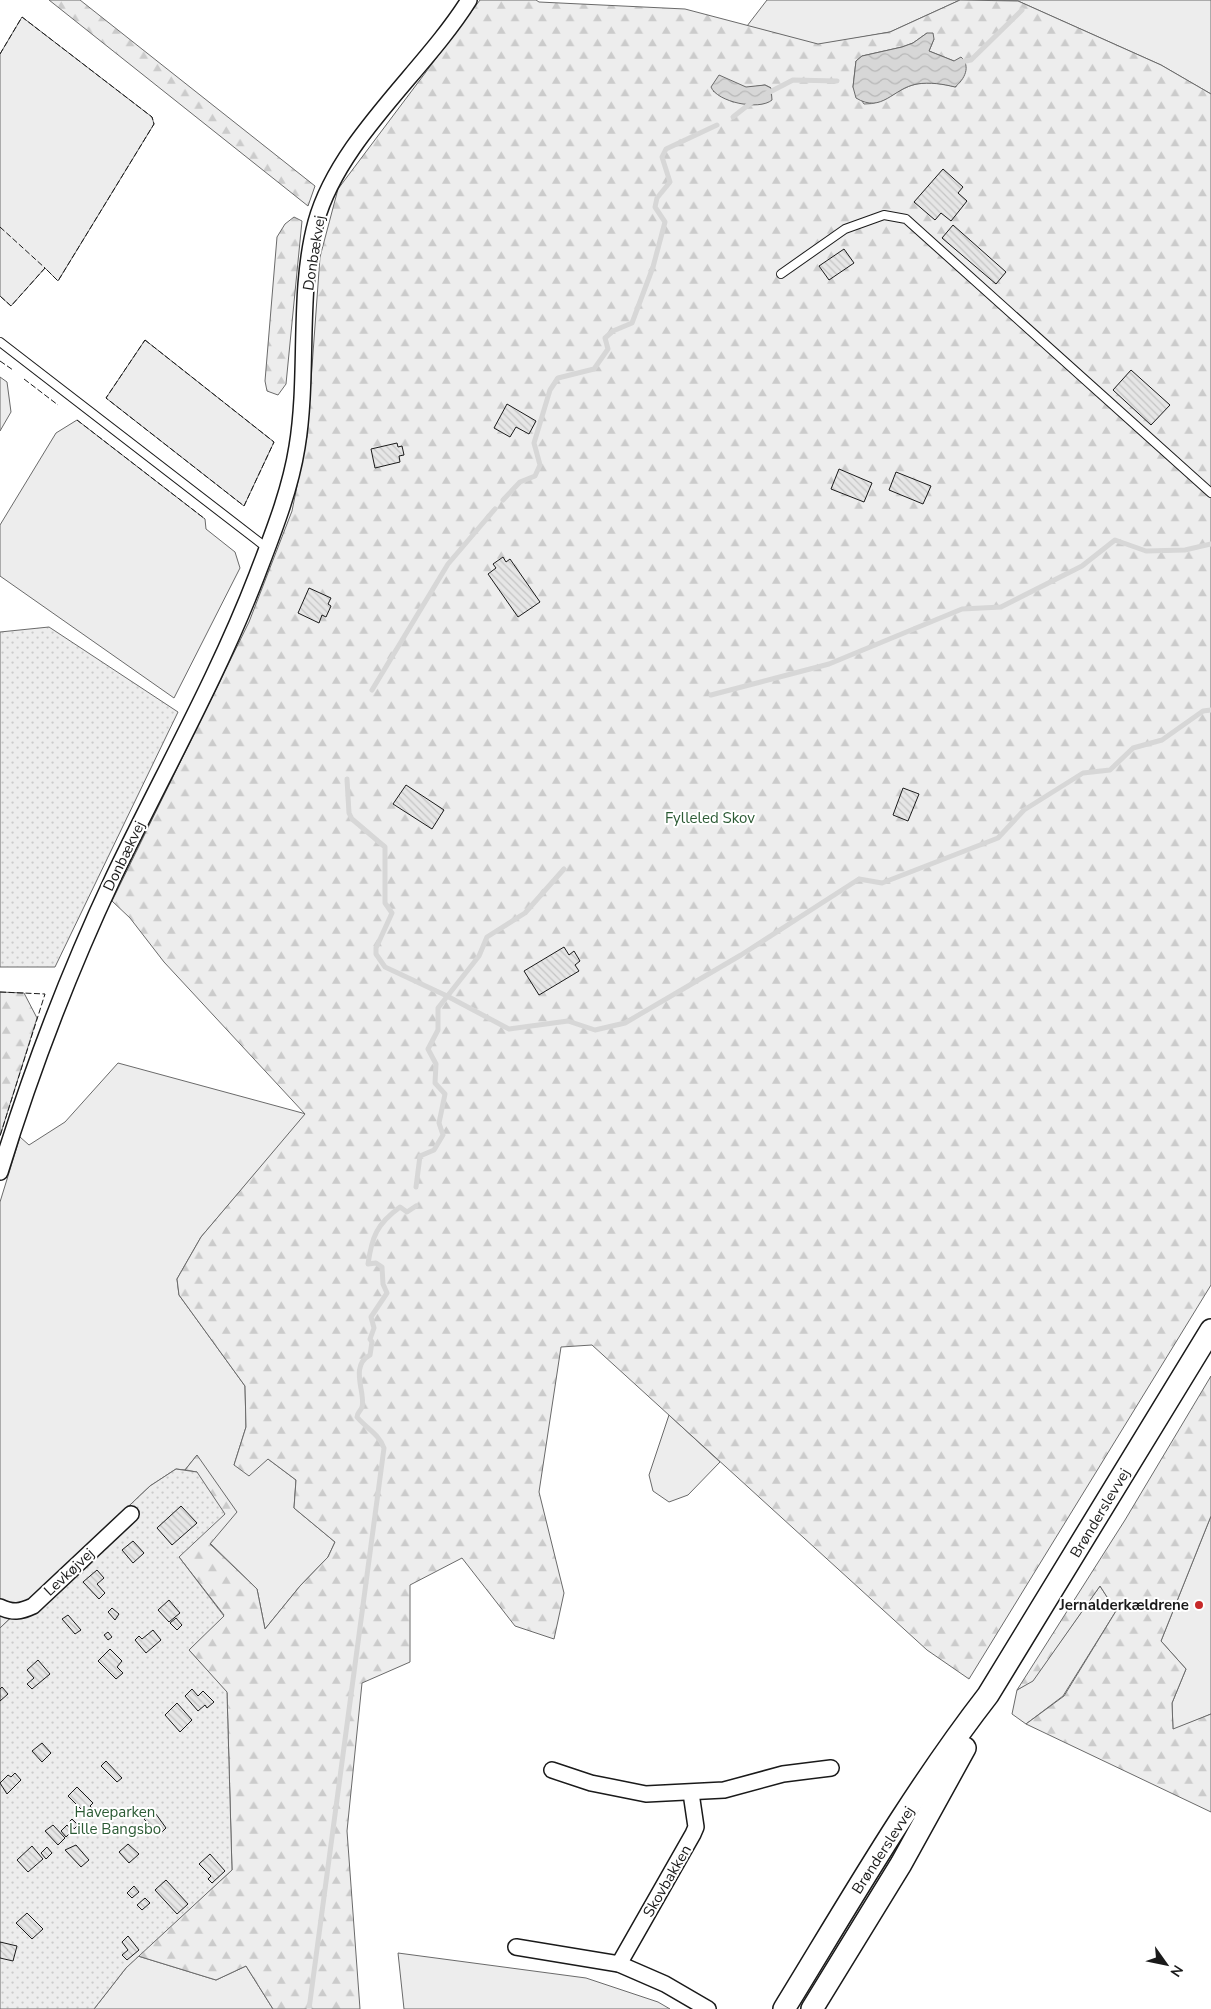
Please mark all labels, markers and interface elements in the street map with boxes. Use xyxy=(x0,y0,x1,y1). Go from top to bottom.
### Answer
street label: Donbækvej xyxy=(298,214,330,292)
park label: Fylleled Skov xyxy=(665,808,755,828)
street label: Donbækvej xyxy=(98,817,150,895)
street label: Brønderslevvej xyxy=(1065,1465,1135,1561)
street label: Levkøjvej xyxy=(40,1544,98,1600)
place label: Jernalderkældrene xyxy=(1059,1595,1189,1615)
marker: Jernalderkældrene xyxy=(1193,1599,1205,1611)
park label: Haveparken Lille Bangsbo xyxy=(69,1802,161,1839)
street label: Brønderslevvej xyxy=(847,1802,919,1898)
street label: Skovbakken xyxy=(638,1841,696,1921)
north arrow xyxy=(1141,1939,1191,1989)
text: N xyxy=(1166,1961,1187,1980)

